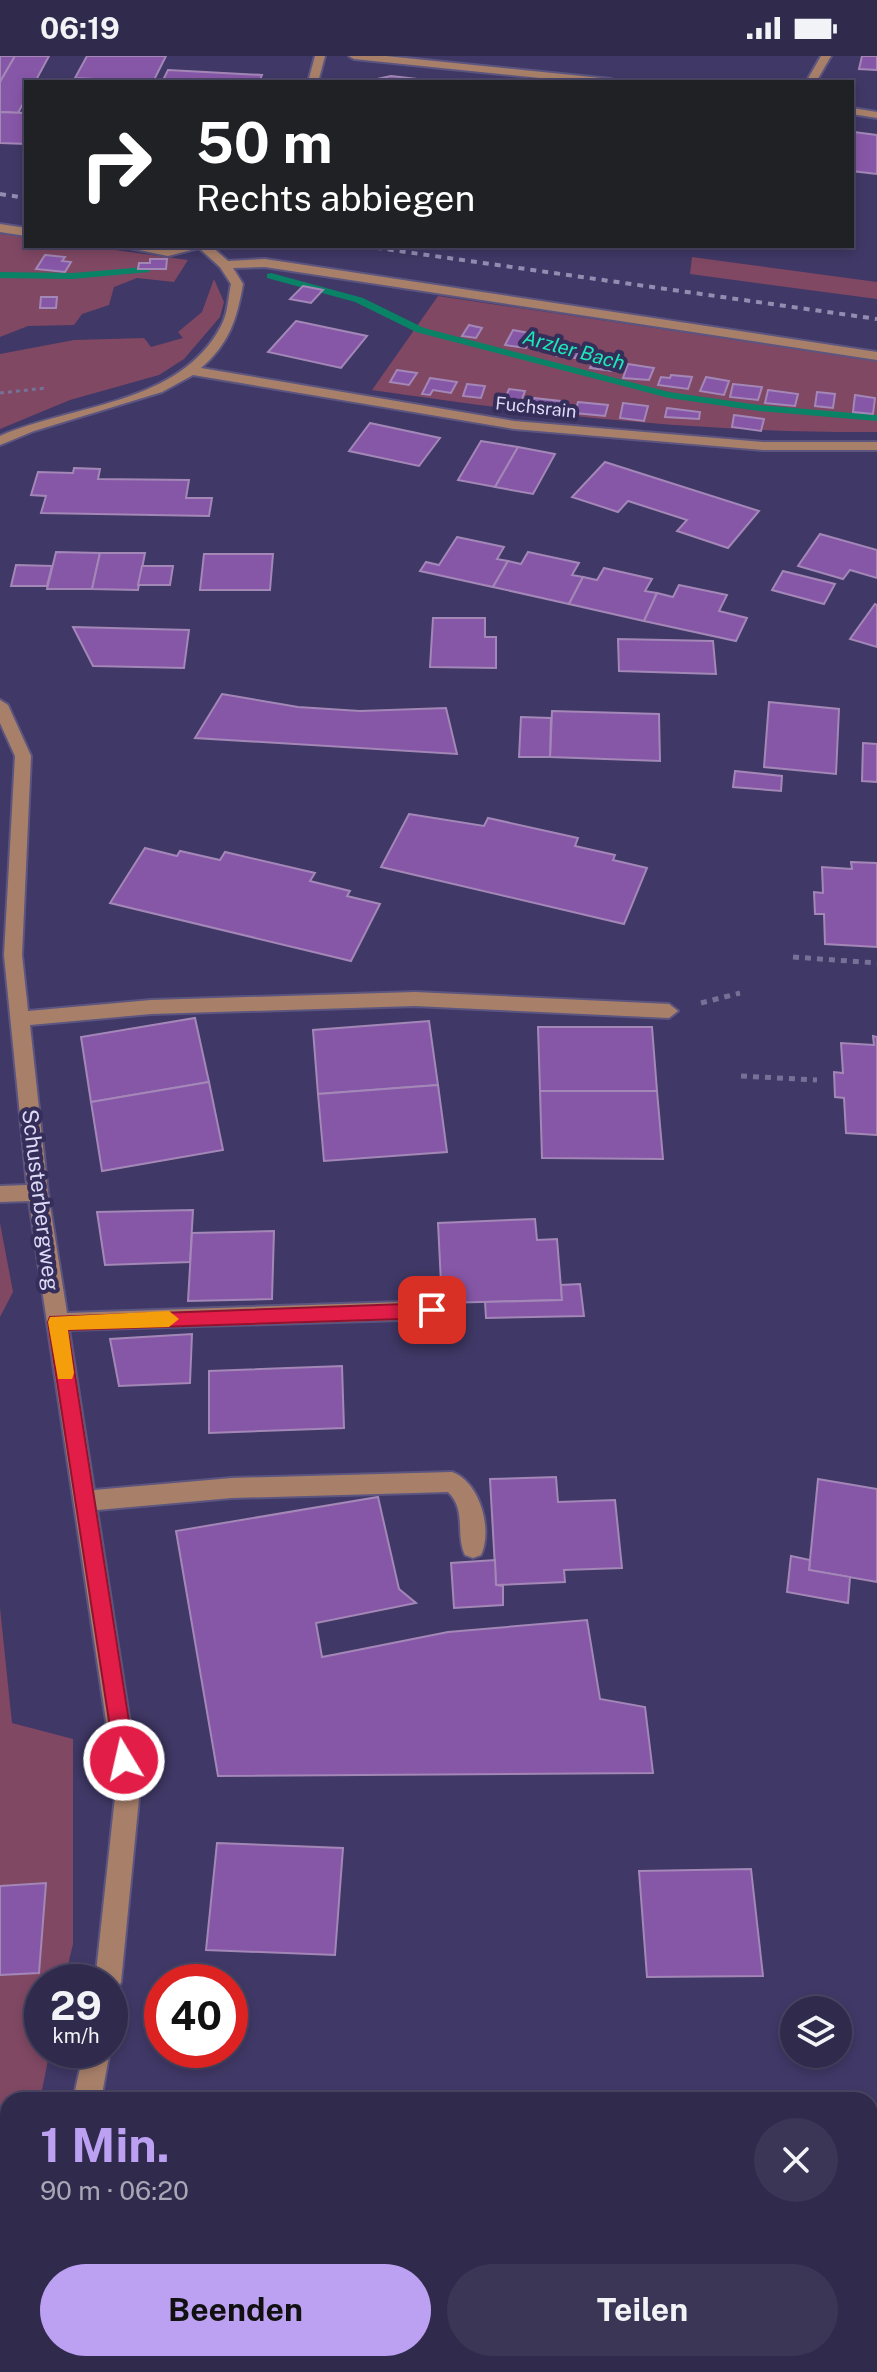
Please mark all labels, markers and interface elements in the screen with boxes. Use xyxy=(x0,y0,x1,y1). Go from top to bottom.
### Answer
text: 06:19 xyxy=(40,10,120,46)
text: 50 m xyxy=(196,110,333,176)
icon: right xyxy=(64,112,168,216)
text: Rechts abbiegen xyxy=(196,177,475,219)
water label: Arzler Bach xyxy=(520,325,628,375)
street label: Fuchsrain xyxy=(494,392,578,422)
street label: Schusterbergweg xyxy=(17,1108,65,1292)
pin xyxy=(398,1276,466,1344)
icon: arrive xyxy=(410,1288,454,1332)
position arrow xyxy=(82,1718,166,1802)
speed limit sign: 40 xyxy=(144,1964,248,2068)
text: 29 xyxy=(50,1982,102,2029)
map controls xyxy=(780,1996,852,2068)
button: layers xyxy=(780,1996,852,2068)
text: km/h xyxy=(52,2024,100,2048)
text: 1 Min. xyxy=(40,2116,170,2173)
button: close xyxy=(754,2118,838,2202)
text: 90 m · 06:20 xyxy=(40,2175,189,2206)
button: Beenden xyxy=(40,2264,431,2356)
button: Teilen xyxy=(447,2264,838,2356)

